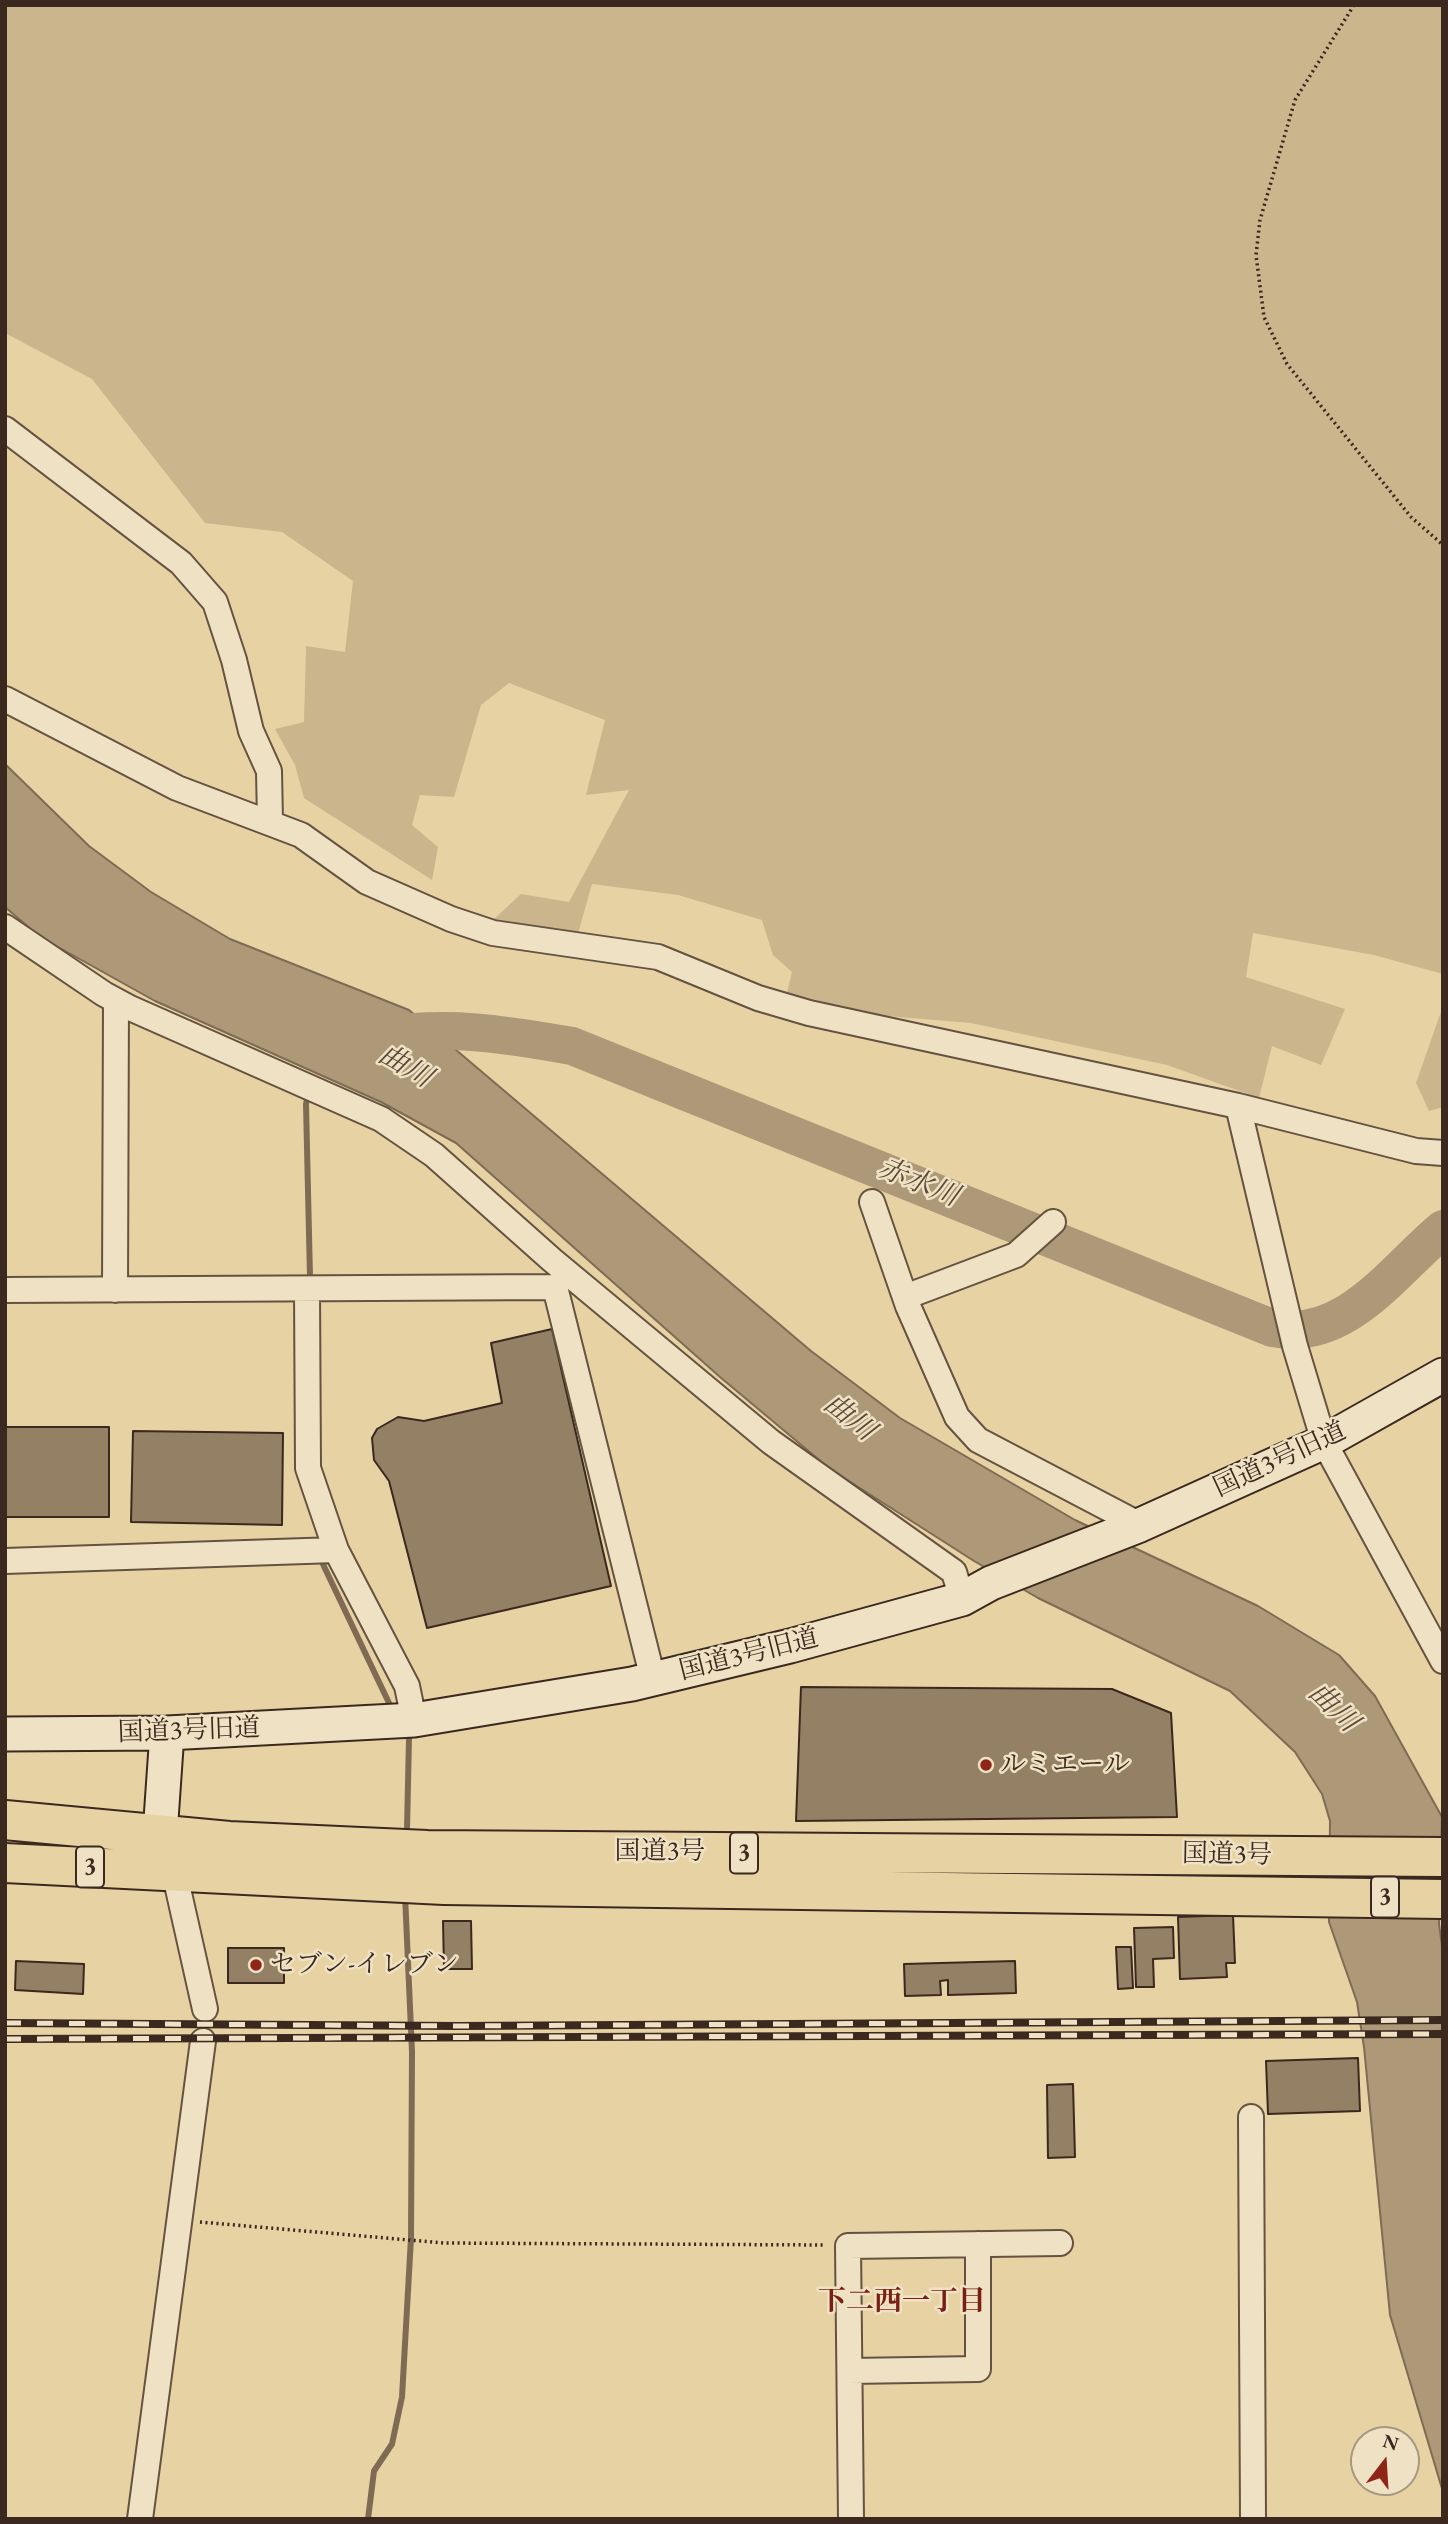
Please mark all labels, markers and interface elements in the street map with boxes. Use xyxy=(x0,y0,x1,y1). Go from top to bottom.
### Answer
water label: 曲川 xyxy=(372,1038,438,1096)
water label: 赤水川 xyxy=(873,1152,963,1214)
water label: 曲川 xyxy=(817,1388,881,1448)
street label: 国道3号旧道 xyxy=(1209,1416,1351,1504)
street label: 国道3号旧道 xyxy=(676,1623,822,1687)
water label: 曲川 xyxy=(1301,1676,1365,1740)
street label: 国道3号旧道 xyxy=(117,1713,261,1749)
place label: ルミエール xyxy=(1000,1749,1130,1781)
marker: ルミエール xyxy=(978,1757,994,1773)
road number: 3 xyxy=(730,1832,758,1874)
street label: 国道3号 xyxy=(615,1836,705,1868)
street label: 国道3号 xyxy=(1181,1839,1273,1871)
road number: 3 xyxy=(76,1846,104,1888)
road number: 3 xyxy=(1371,1876,1399,1918)
place label: セブン-イレブン xyxy=(270,1949,459,1981)
marker: セブン-イレブン xyxy=(248,1957,264,1973)
district label: 下二西一丁目 xyxy=(818,2285,986,2319)
north arrow xyxy=(1350,2426,1420,2496)
text: N xyxy=(1380,2428,1402,2457)

